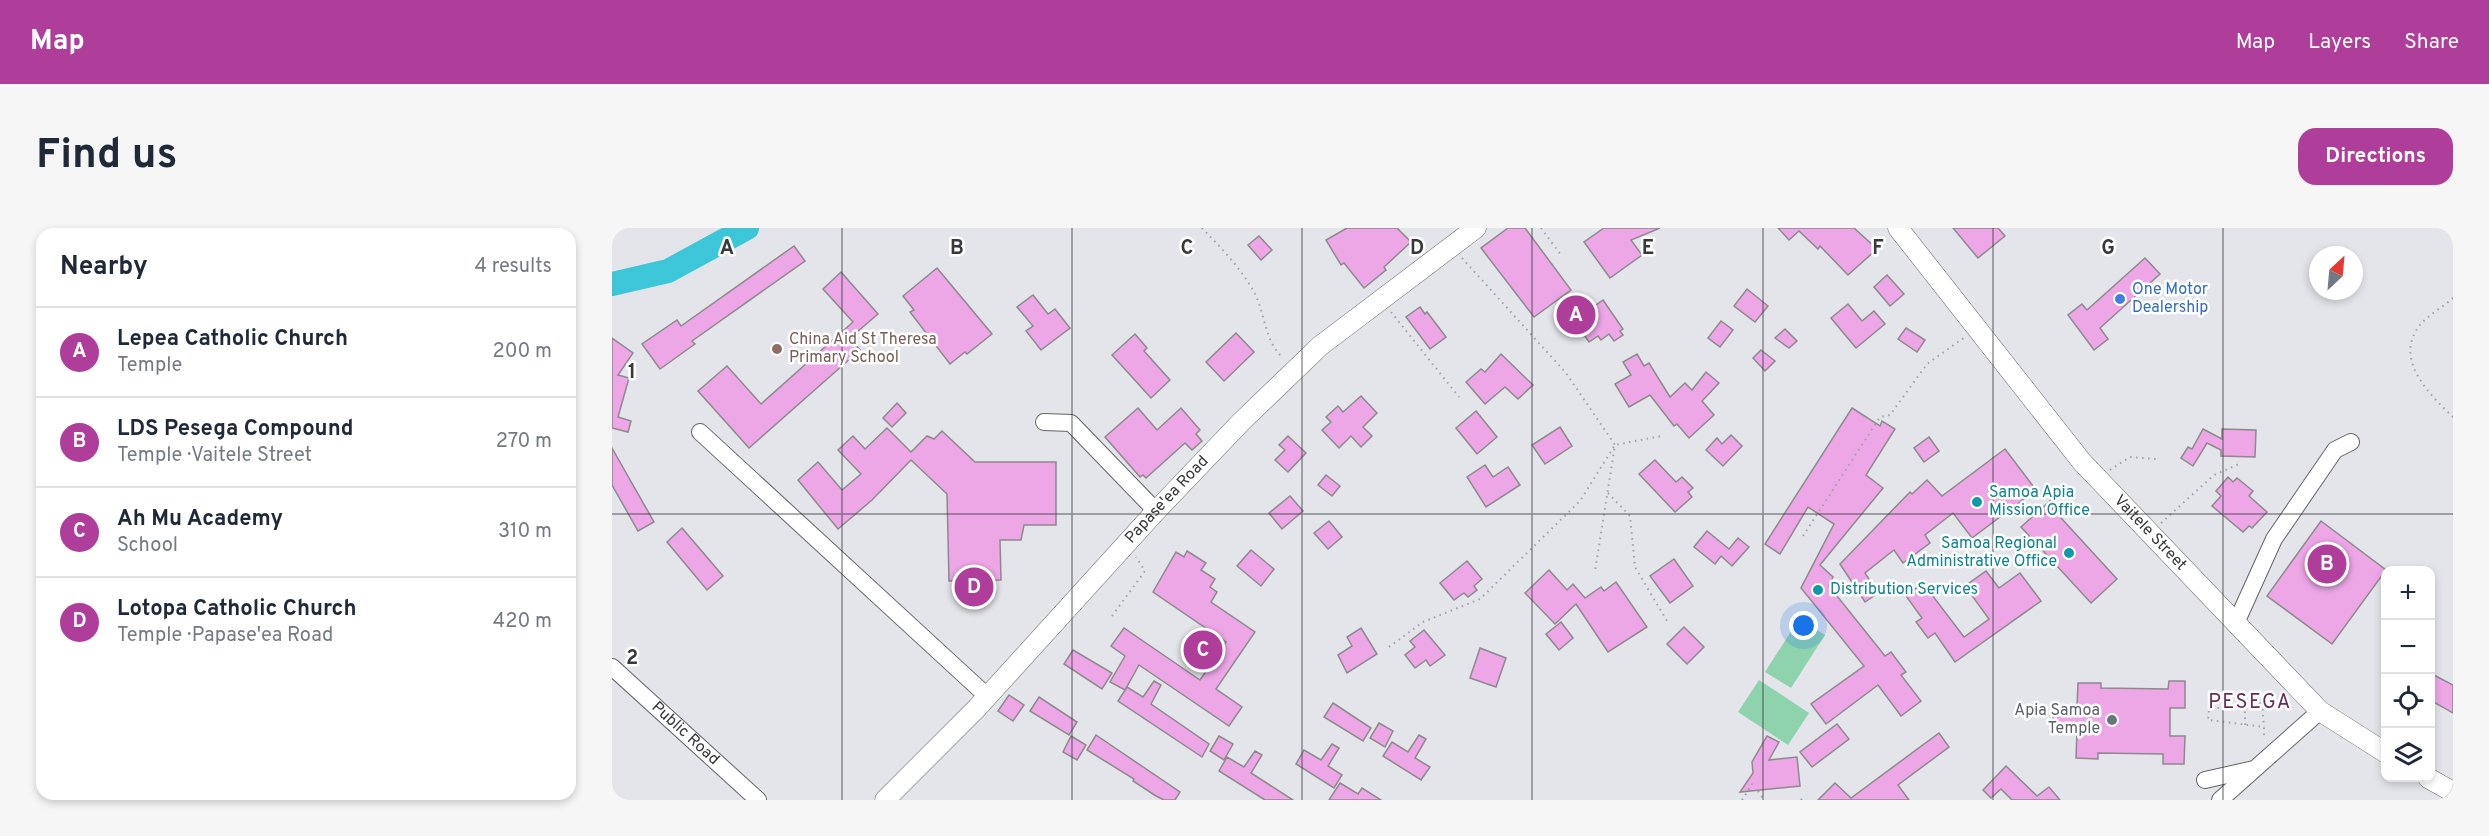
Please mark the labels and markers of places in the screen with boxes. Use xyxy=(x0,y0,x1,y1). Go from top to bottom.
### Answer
place label: One Motor Dealership xyxy=(2132,280,2208,318)
pin: A xyxy=(1556,292,1596,338)
marker: One Motor Dealership xyxy=(2113,292,2127,306)
place label: China Aid St Theresa Primary School xyxy=(789,330,937,368)
marker: China Aid St Theresa Primary School xyxy=(770,342,784,356)
place label: Samoa Apia Mission Office xyxy=(1989,483,2090,521)
marker: Samoa Apia Mission Office xyxy=(1970,495,1984,509)
place label: Samoa Regional Administrative Office xyxy=(1906,534,2057,572)
pin: B xyxy=(2308,542,2346,586)
marker: Samoa Regional Administrative Office xyxy=(2062,546,2076,560)
pin: D xyxy=(954,564,994,610)
place label: Distribution Services xyxy=(1830,580,1978,600)
marker: Distribution Services xyxy=(1811,583,1825,597)
pin: C xyxy=(1184,628,1222,672)
place label: Apia Samoa Temple xyxy=(2014,701,2100,739)
marker: Apia Samoa Temple xyxy=(2105,713,2119,727)

